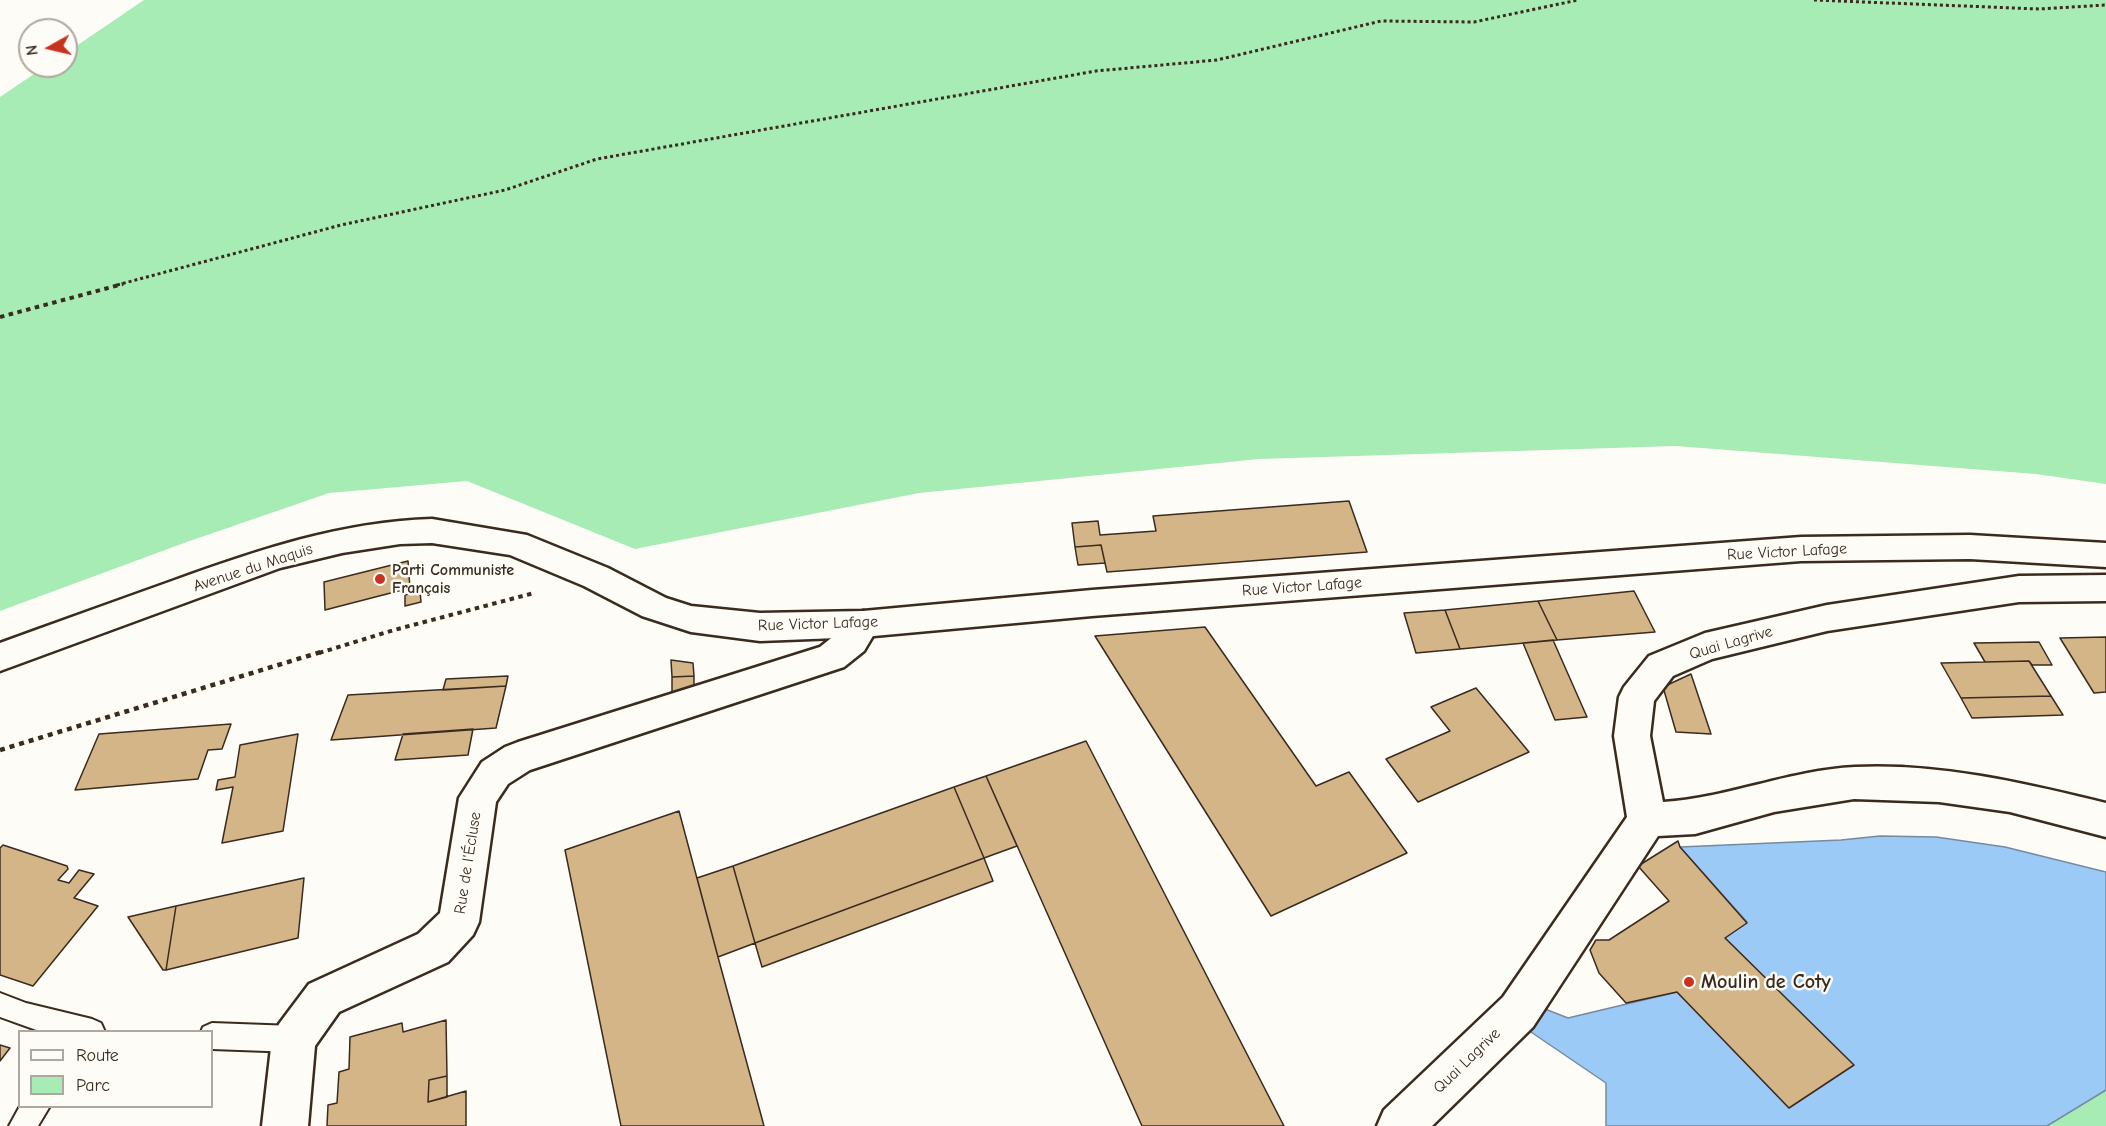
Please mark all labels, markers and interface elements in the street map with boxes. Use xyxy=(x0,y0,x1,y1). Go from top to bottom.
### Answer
north arrow xyxy=(18,18,78,78)
text: N xyxy=(23,44,42,57)
street label: Rue Victor Lafage xyxy=(1726,539,1848,565)
street label: Avenue du Maquis xyxy=(191,540,315,596)
place label: Parti Communiste Français xyxy=(392,560,514,598)
marker: Parti Communiste Français xyxy=(373,572,387,586)
street label: Rue Victor Lafage xyxy=(1241,573,1363,601)
street label: Rue Victor Lafage xyxy=(758,612,878,636)
street label: Quai Lagrive xyxy=(1687,622,1775,664)
street label: Rue de l'Écluse xyxy=(450,811,486,915)
place label: Moulin de Coty xyxy=(1701,970,1831,994)
marker: Moulin de Coty xyxy=(1682,975,1696,989)
street label: Quai Lagrive xyxy=(1430,1024,1504,1098)
legend xyxy=(18,1030,213,1108)
text: Route xyxy=(76,1045,119,1066)
text: Parc xyxy=(76,1075,110,1096)

